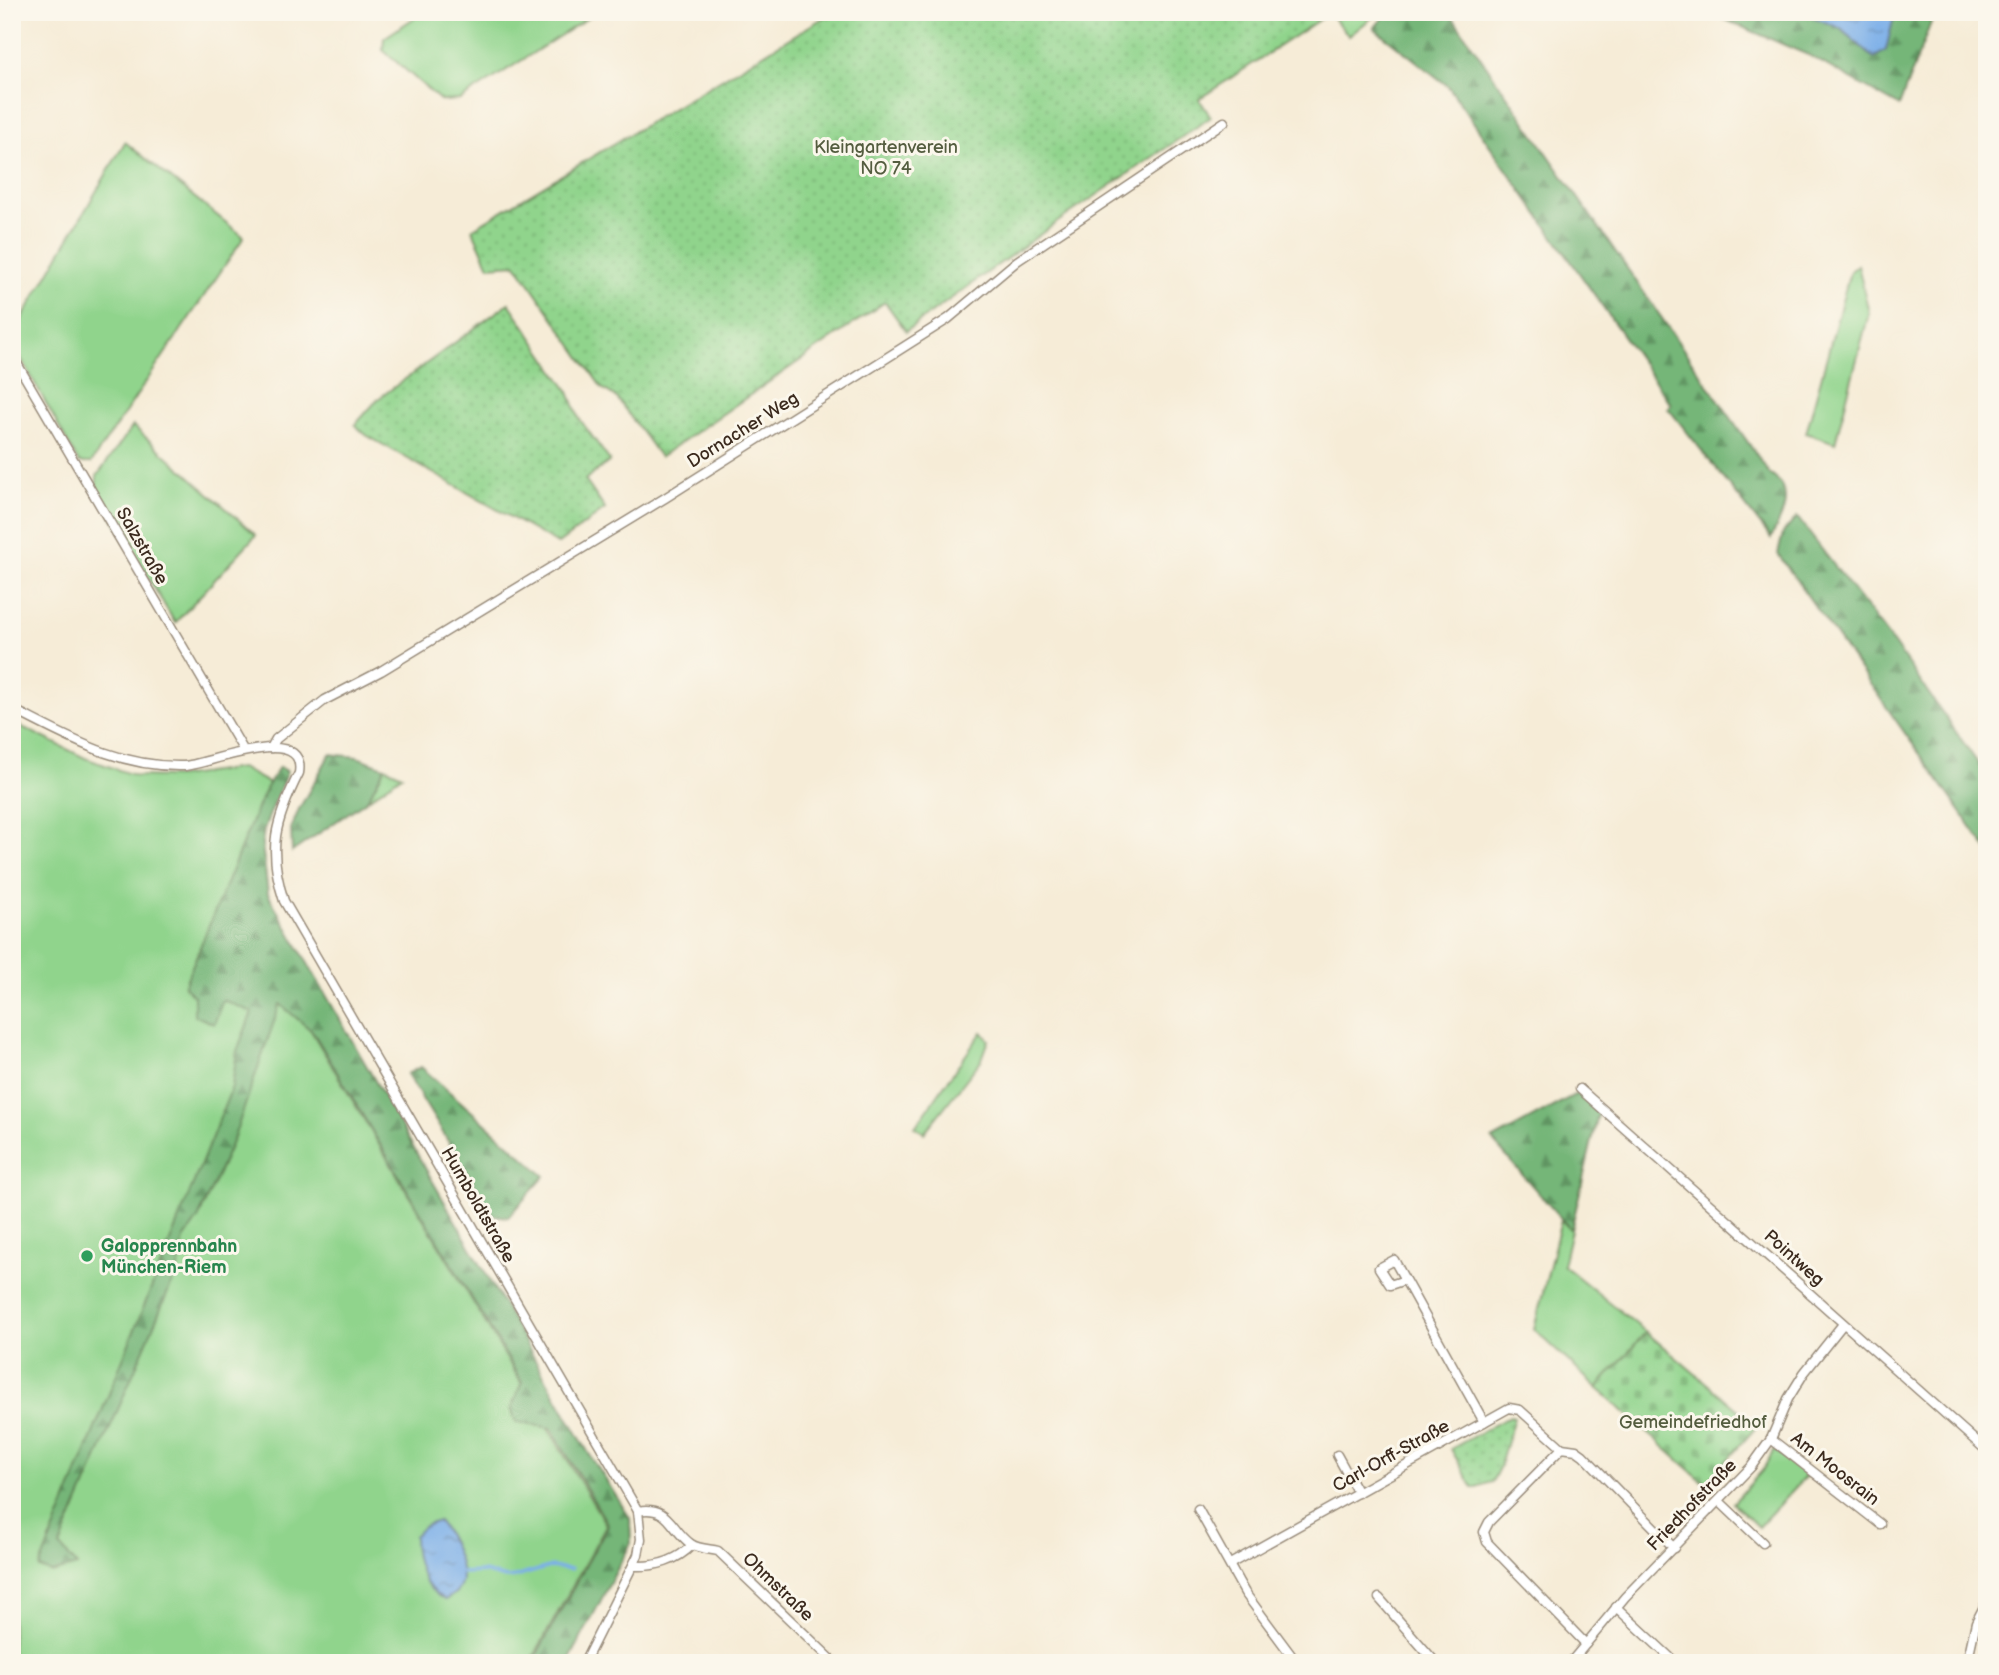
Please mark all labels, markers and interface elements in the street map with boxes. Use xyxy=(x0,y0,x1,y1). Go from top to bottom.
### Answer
park label: Kleingartenverein NO 74 xyxy=(814,137,958,179)
street label: Dornacher Weg xyxy=(683,387,803,473)
street label: Salzstraße xyxy=(112,504,173,588)
street label: Humboldtstraße xyxy=(437,1144,520,1267)
street label: Pointweg xyxy=(1760,1226,1828,1290)
place label: Galopprennbahn München-Riem xyxy=(101,1236,237,1278)
marker: Galopprennbahn München-Riem xyxy=(79,1248,95,1264)
park label: Gemeindefriedhof xyxy=(1619,1412,1767,1433)
street label: Carl-Orff-Straße xyxy=(1329,1415,1453,1497)
street label: Am Moosrain xyxy=(1787,1428,1883,1510)
street label: Friedhofstraße xyxy=(1643,1455,1741,1555)
street label: Ohmstraße xyxy=(738,1548,818,1626)

